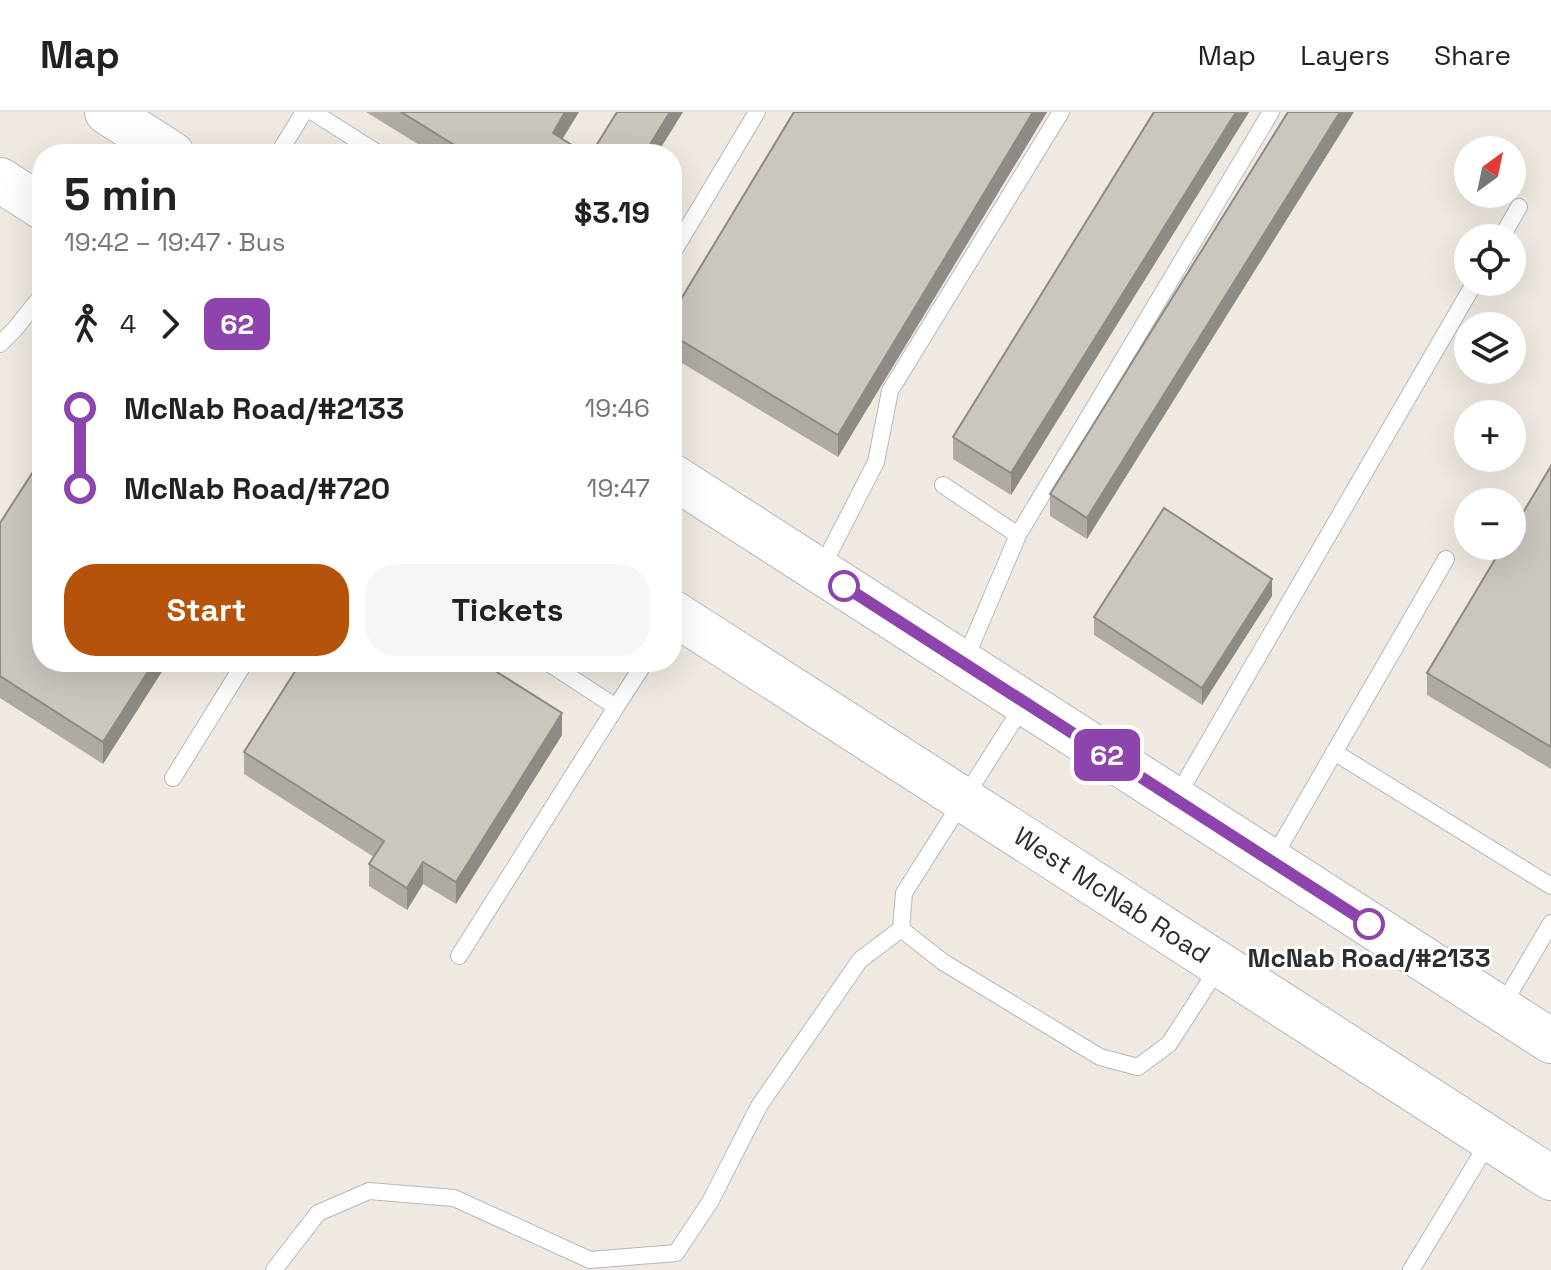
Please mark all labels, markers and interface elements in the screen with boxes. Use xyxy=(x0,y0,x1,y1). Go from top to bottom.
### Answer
text: Map xyxy=(40,31,120,79)
text: Map xyxy=(1198,37,1256,73)
text: Layers xyxy=(1300,37,1390,73)
text: Share xyxy=(1434,37,1511,73)
north arrow xyxy=(1454,136,1526,208)
map controls xyxy=(1454,136,1526,560)
text: 5 min xyxy=(64,167,178,223)
text: $3.19 xyxy=(574,193,650,232)
button: locate xyxy=(1454,224,1526,296)
text: 19:42 – 19:47 · Bus xyxy=(64,225,285,259)
icon: walk xyxy=(64,302,108,346)
icon: forward xyxy=(148,302,192,346)
text: 62 xyxy=(220,306,254,342)
text: 4 xyxy=(120,307,136,341)
button: layers xyxy=(1454,312,1526,384)
text: McNab Road/#2133 xyxy=(124,389,404,428)
text: 19:46 xyxy=(584,391,650,425)
button: + xyxy=(1454,400,1526,472)
text: McNab Road/#720 xyxy=(124,469,390,508)
text: 19:47 xyxy=(587,471,650,505)
button: − xyxy=(1454,488,1526,560)
button: Start xyxy=(64,564,349,656)
button: Tickets xyxy=(365,564,650,656)
unlabelled marker xyxy=(829,571,859,601)
line badge: 62 xyxy=(1071,729,1143,781)
text: 62 xyxy=(1090,737,1124,773)
street label: West McNab Road xyxy=(1007,819,1217,971)
marker: McNab Road/#2133 xyxy=(1354,909,1384,939)
place label: McNab Road/#2133 xyxy=(1248,941,1490,975)

